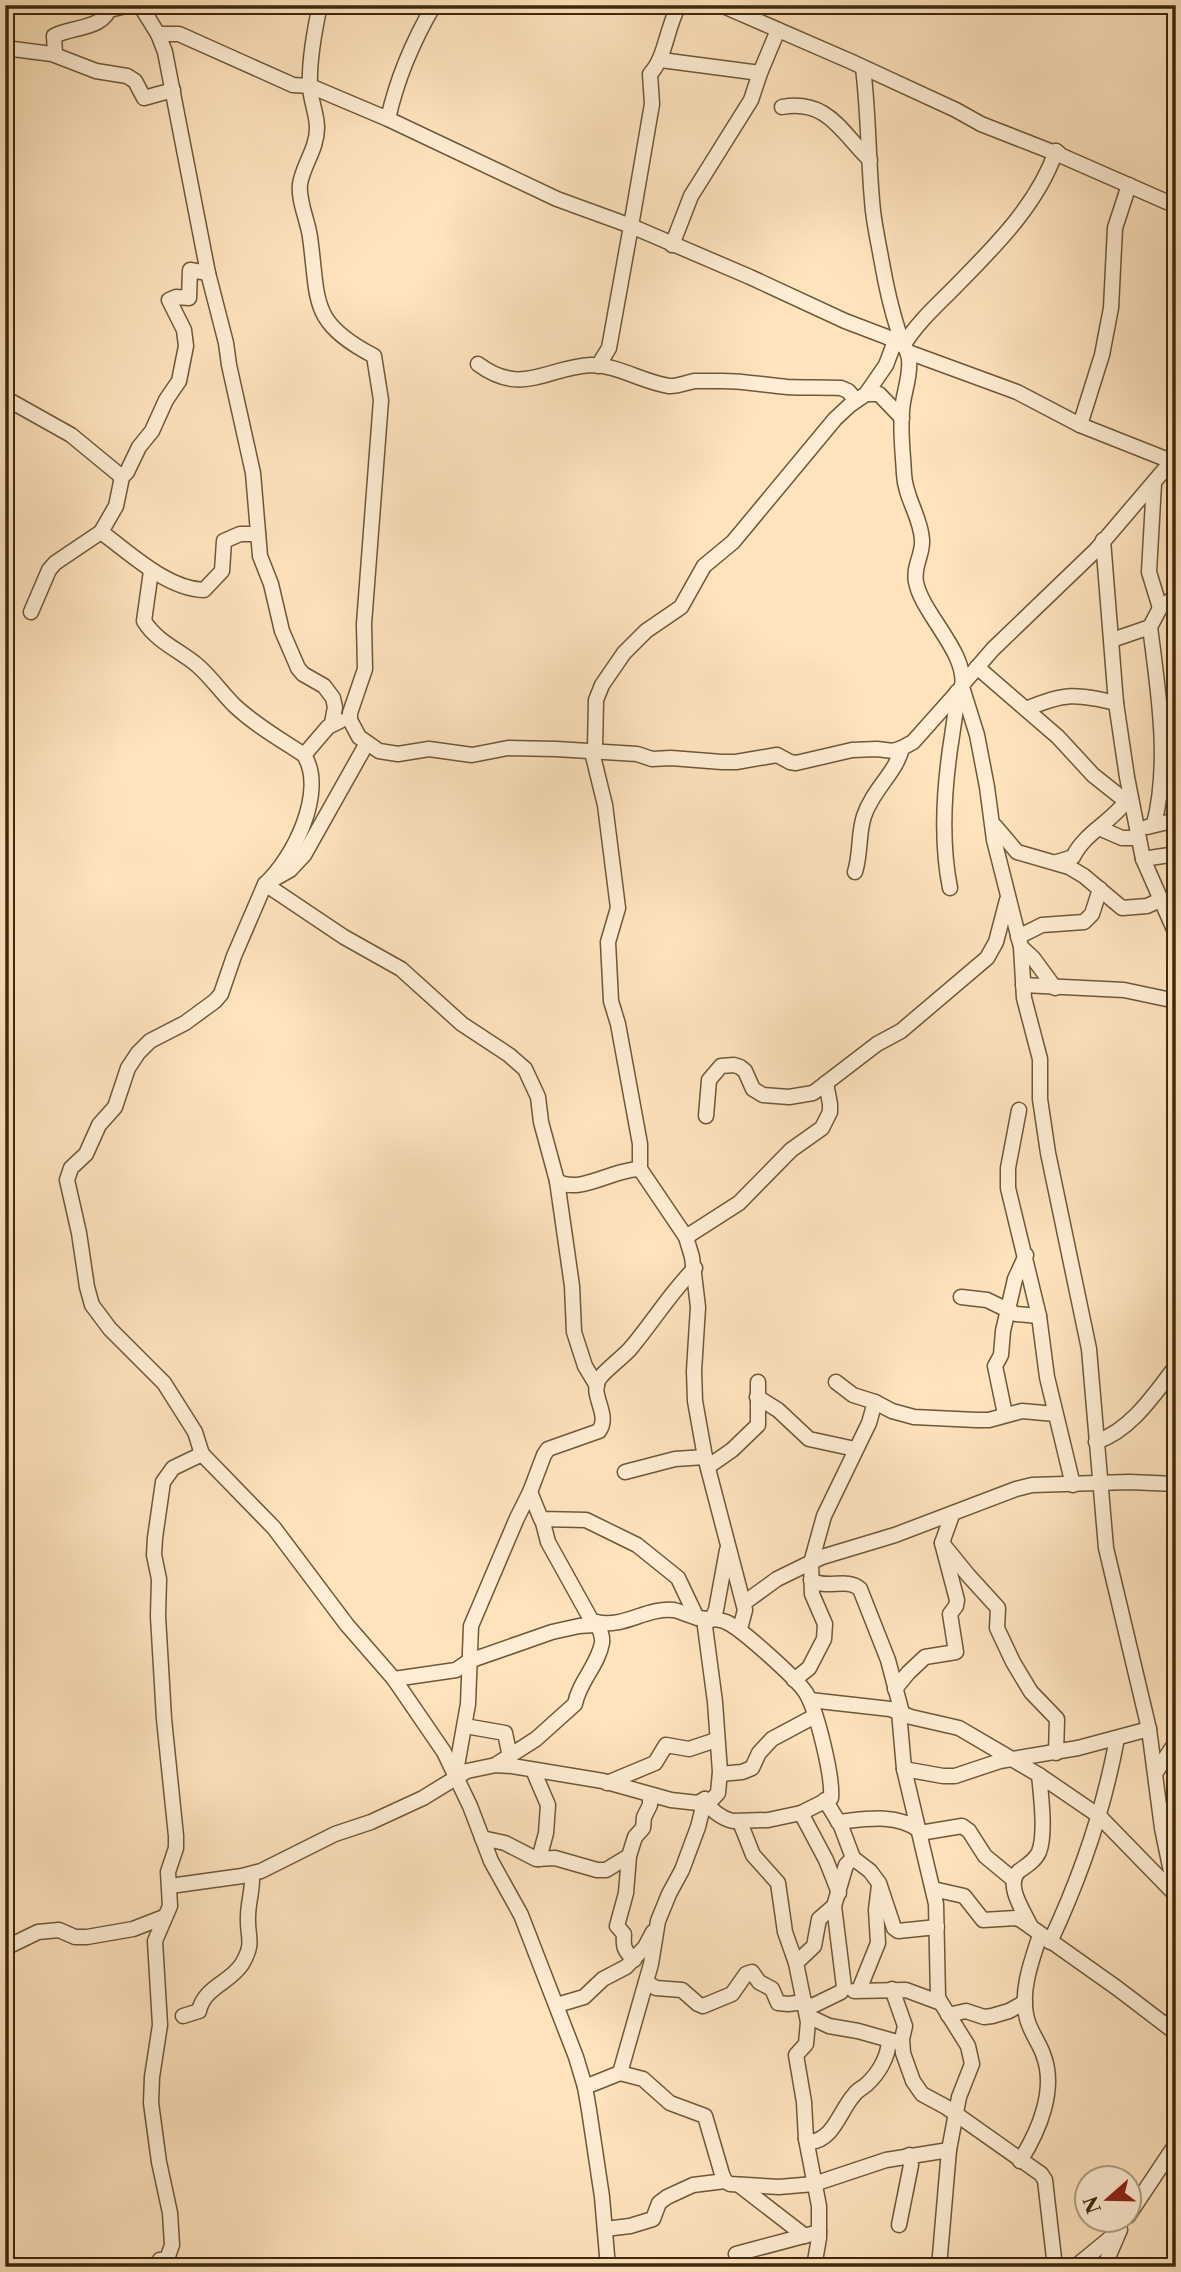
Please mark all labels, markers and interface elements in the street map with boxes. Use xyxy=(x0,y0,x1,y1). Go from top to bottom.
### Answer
north arrow xyxy=(1072,2164,1142,2234)
text: N xyxy=(1079,2193,1106,2216)

